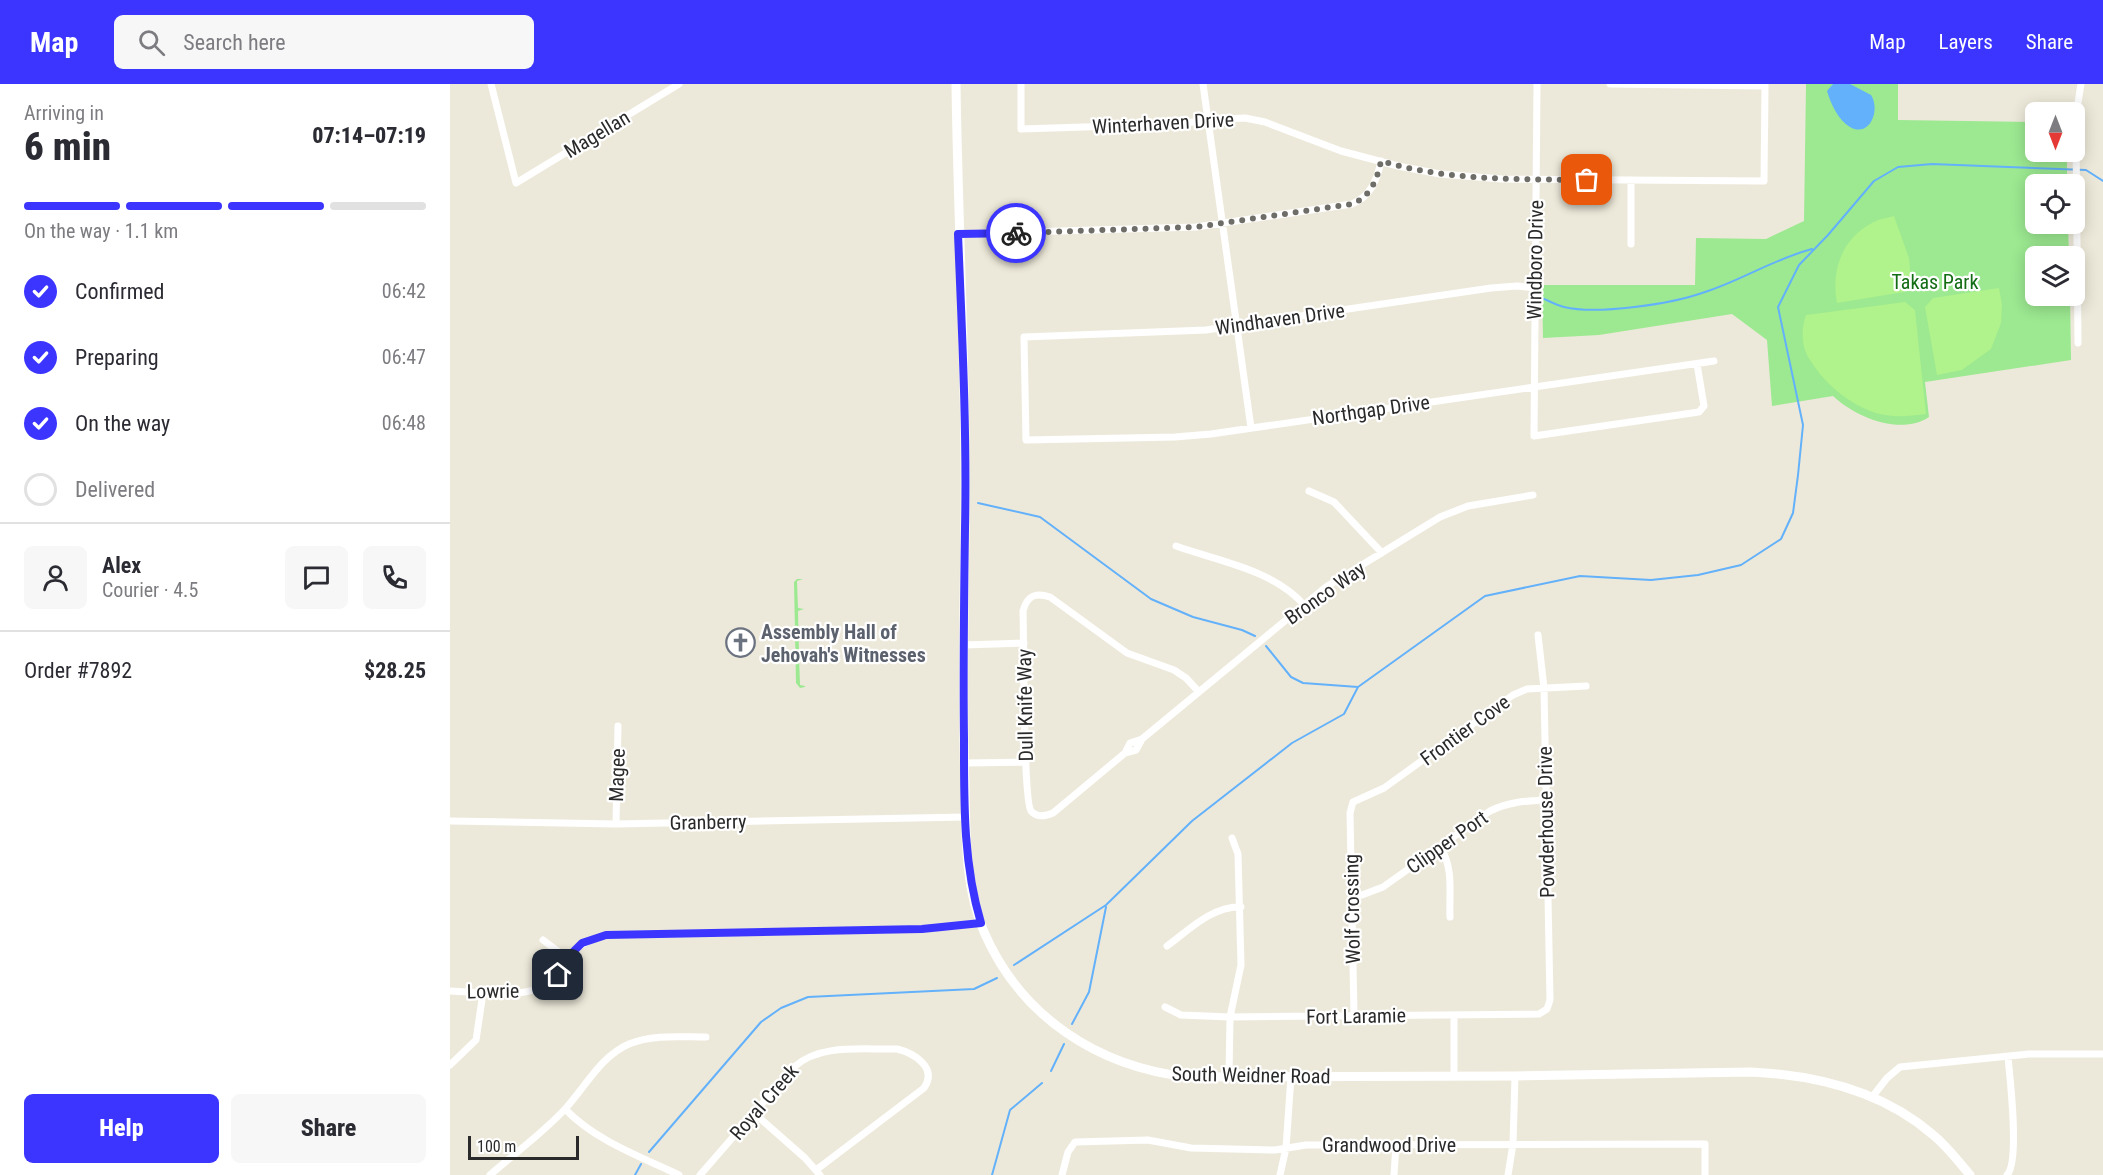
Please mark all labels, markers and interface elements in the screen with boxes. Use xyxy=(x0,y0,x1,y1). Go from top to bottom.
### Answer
search box xyxy=(114,15,534,69)
text: Map xyxy=(30,26,78,59)
icon: search xyxy=(135,26,168,59)
text: Search here xyxy=(183,30,286,55)
text: Map xyxy=(1869,30,1906,54)
text: Layers xyxy=(1939,30,1993,54)
text: Share xyxy=(2026,30,2073,54)
text: Arriving in xyxy=(24,101,104,125)
north arrow xyxy=(2025,102,2085,162)
map controls xyxy=(2025,102,2085,306)
street label: Magellan xyxy=(560,105,634,163)
street label: Winterhaven Drive xyxy=(1091,107,1235,139)
text: 07:14–07:19 xyxy=(312,123,426,148)
text: 6 min xyxy=(24,124,111,170)
pin xyxy=(1561,154,1612,205)
icon: bag xyxy=(1570,163,1603,196)
button: locate xyxy=(2025,174,2085,234)
street label: Windboro Drive xyxy=(1522,200,1548,320)
courier xyxy=(986,203,1046,263)
icon: bike xyxy=(1000,217,1033,250)
text: On the way · 1.1 km xyxy=(24,219,178,243)
button: layers xyxy=(2025,246,2085,306)
park label: Takas Park xyxy=(1892,270,1978,294)
icon: check xyxy=(24,275,57,308)
text: Confirmed xyxy=(75,279,164,304)
text: 06:42 xyxy=(382,279,426,303)
street label: Windhaven Drive xyxy=(1214,298,1346,340)
icon: check xyxy=(24,341,57,374)
text: Preparing xyxy=(75,345,159,370)
text: 06:47 xyxy=(382,345,426,369)
street label: Northgap Drive xyxy=(1311,390,1431,430)
icon: check xyxy=(24,407,57,440)
text: On the way xyxy=(75,411,170,436)
text: 06:48 xyxy=(382,411,426,435)
text: Delivered xyxy=(75,477,155,502)
button: person xyxy=(24,546,87,609)
button: chat xyxy=(285,546,348,609)
button: phone xyxy=(363,546,426,609)
text: Alex xyxy=(102,553,141,578)
street label: Bronco Way xyxy=(1280,556,1370,630)
text: Courier · 4.5 xyxy=(102,578,198,602)
place label: Assembly Hall of Jehovah's Witnesses xyxy=(761,620,926,667)
church icon: Assembly Hall of Jehovah's Witnesses xyxy=(724,627,756,659)
street label: Dull Knife Way xyxy=(1012,649,1038,761)
text: Order #7892 xyxy=(24,658,132,683)
text: $28.25 xyxy=(364,658,426,683)
street label: Frontier Cove xyxy=(1416,690,1514,770)
street label: Powderhouse Drive xyxy=(1533,746,1559,898)
street label: Magee xyxy=(604,748,630,802)
street label: Clipper Port xyxy=(1402,805,1492,879)
street label: Granberry xyxy=(669,809,747,835)
street label: Wolf Crossing xyxy=(1339,854,1365,964)
pin xyxy=(532,949,583,1000)
icon: home xyxy=(541,958,574,991)
street label: Lowrie xyxy=(466,979,520,1003)
street label: Fort Laramie xyxy=(1306,1003,1406,1029)
street label: Royal Creek xyxy=(725,1059,803,1145)
street label: South Weidner Road xyxy=(1171,1062,1331,1088)
button: Help xyxy=(24,1094,219,1163)
button: Share xyxy=(231,1094,426,1163)
scale bar xyxy=(468,1133,579,1160)
street label: Grandwood Drive xyxy=(1322,1133,1456,1157)
text: 100 m xyxy=(477,1137,516,1156)

